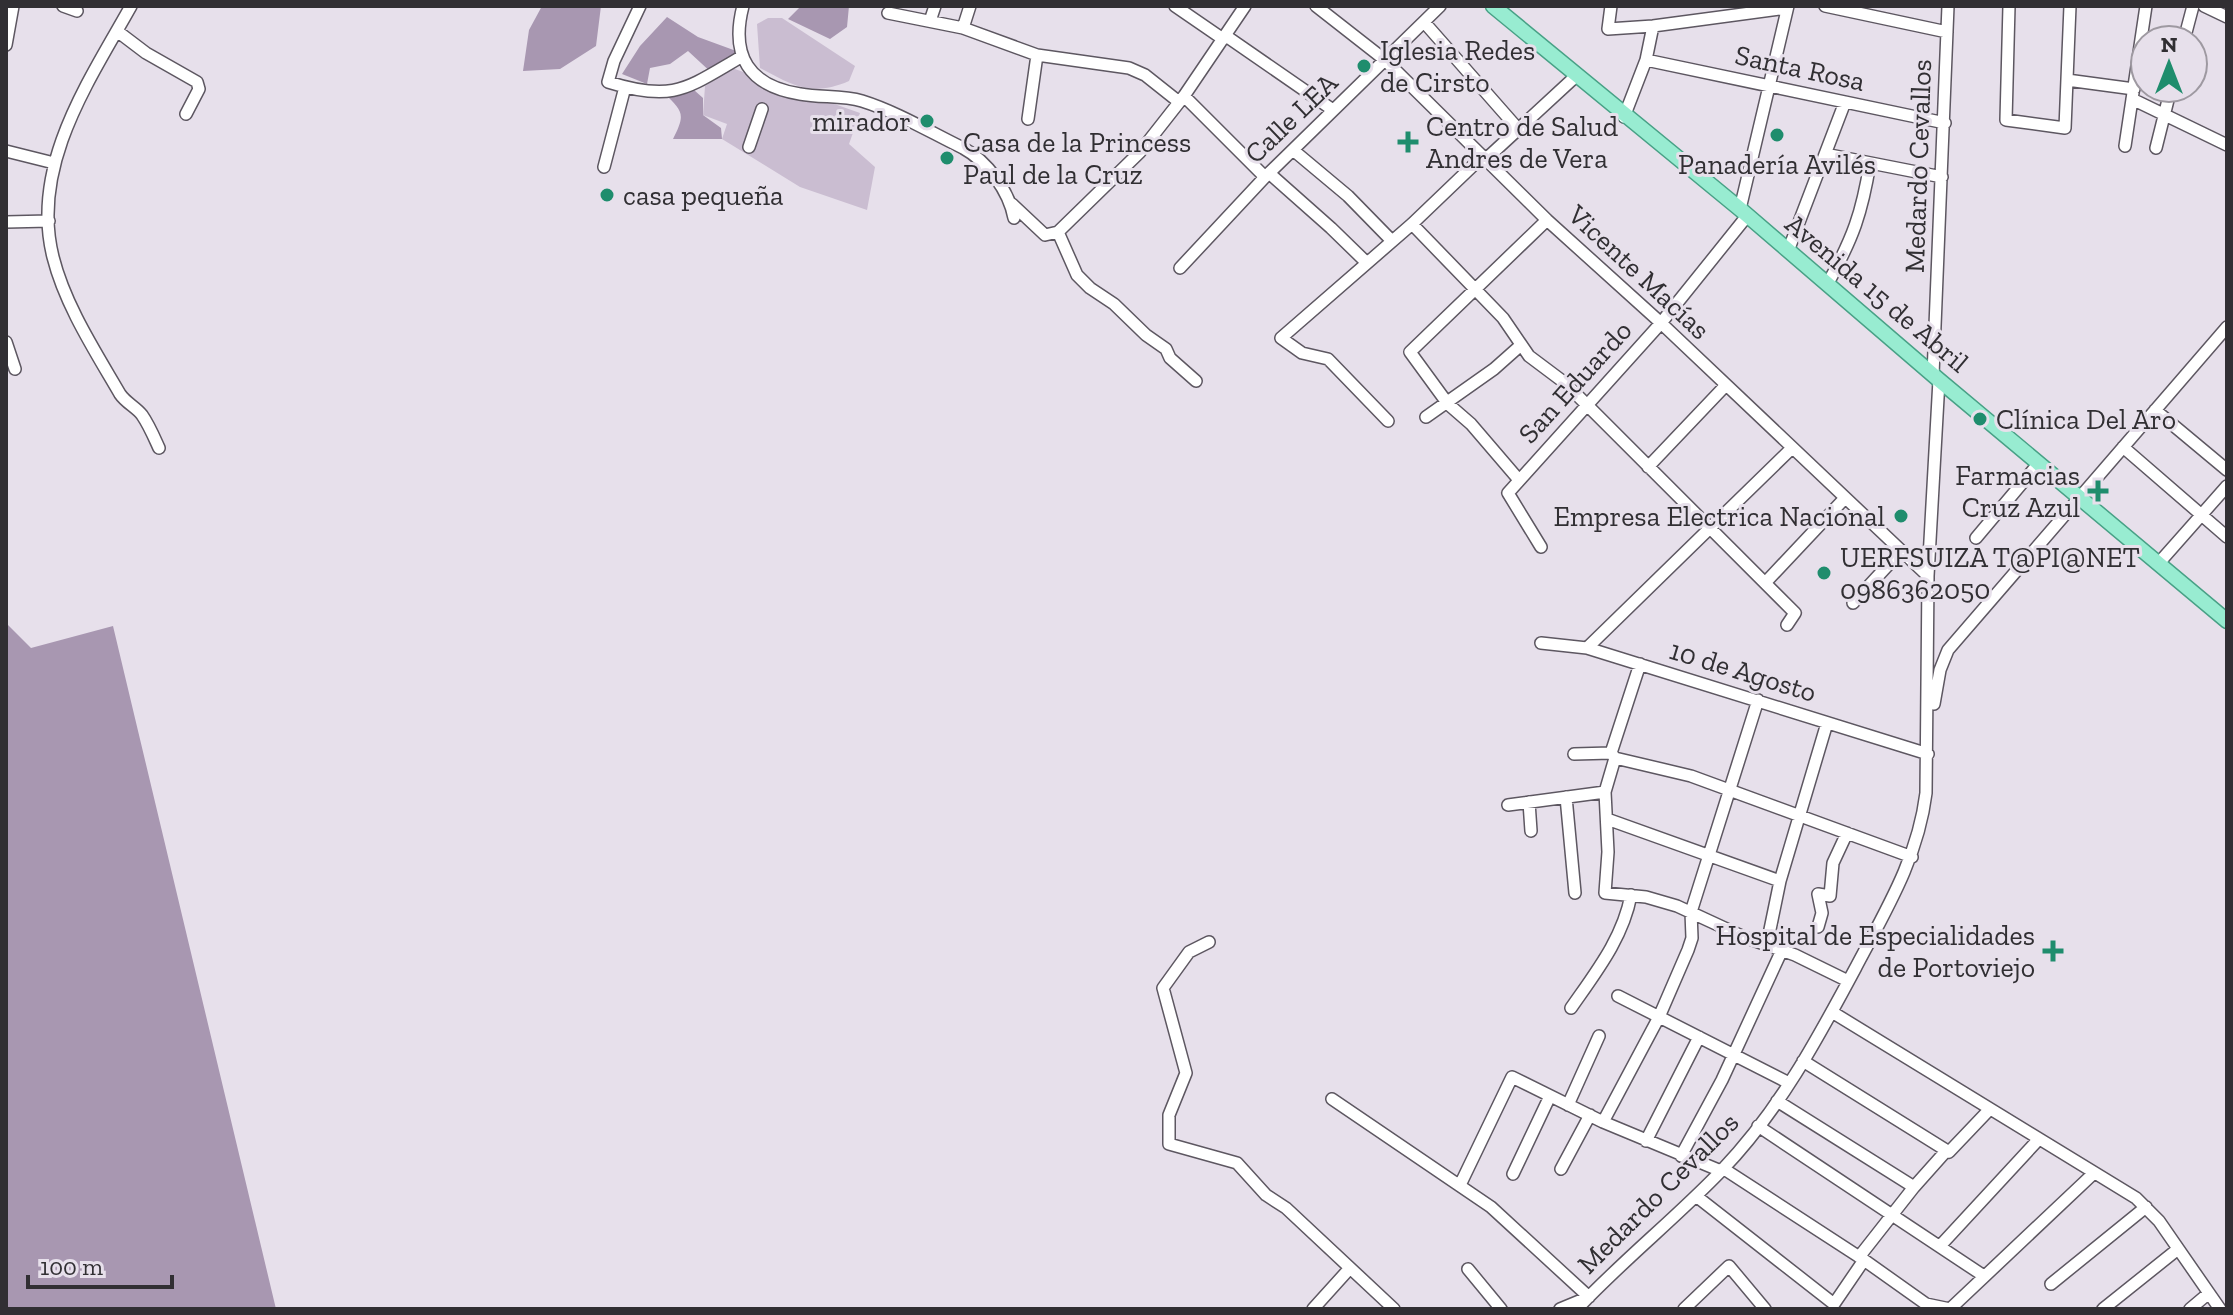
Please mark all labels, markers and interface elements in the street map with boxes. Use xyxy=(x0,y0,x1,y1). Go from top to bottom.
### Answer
north arrow xyxy=(2129,24,2209,104)
text: N xyxy=(2161,31,2178,58)
place label: Iglesia Redes de Cirsto xyxy=(1380,34,1535,99)
street label: Santa Rosa xyxy=(1732,38,1868,98)
marker: Iglesia Redes de Cirsto xyxy=(1355,57,1373,75)
street label: Medardo Cevallos xyxy=(1898,58,1938,274)
street label: Calle LEA xyxy=(1238,65,1345,170)
place label: mirador xyxy=(812,105,911,138)
place label: Centro de Salud Andres de Vera xyxy=(1426,110,1618,175)
marker: mirador xyxy=(918,112,936,130)
place label: Casa de la Princess Paul de la Cruz xyxy=(963,126,1191,191)
marker: Panadería Avilés xyxy=(1768,126,1786,144)
marker: Centro de Salud Andres de Vera xyxy=(1397,131,1419,153)
place label: Panadería Avilés xyxy=(1678,148,1876,181)
marker: Casa de la Princess Paul de la Cruz xyxy=(938,149,956,167)
place label: casa pequeña xyxy=(623,179,784,212)
marker: casa pequeña xyxy=(598,186,616,204)
street label: Vicente Macías xyxy=(1560,197,1717,346)
street label: Avenida 15 de Abril xyxy=(1779,207,1975,379)
street label: San Eduardo xyxy=(1511,314,1639,450)
place label: Clínica Del Aro xyxy=(1996,403,2176,436)
marker: Clínica Del Aro xyxy=(1971,410,1989,428)
place label: Farmacias Cruz Azul xyxy=(1955,459,2080,524)
marker: Farmacias Cruz Azul xyxy=(2087,480,2109,502)
place label: Empresa Electrica Nacional xyxy=(1553,500,1885,533)
marker: Empresa Electrica Nacional xyxy=(1892,507,1910,525)
place label: UERFSUIZA T@PI@NET 0986362050 xyxy=(1840,541,2140,606)
marker: UERFSUIZA T@PI@NET 0986362050 xyxy=(1815,564,1833,582)
street label: 10 de Agosto xyxy=(1666,633,1820,709)
place label: Hospital de Especialidades de Portoviejo xyxy=(1715,919,2035,984)
marker: Hospital de Especialidades de Portoviejo xyxy=(2042,940,2064,962)
street label: Medardo Cevallos xyxy=(1571,1106,1745,1280)
scale bar xyxy=(28,1239,172,1289)
text: 100 m xyxy=(40,1252,103,1281)

